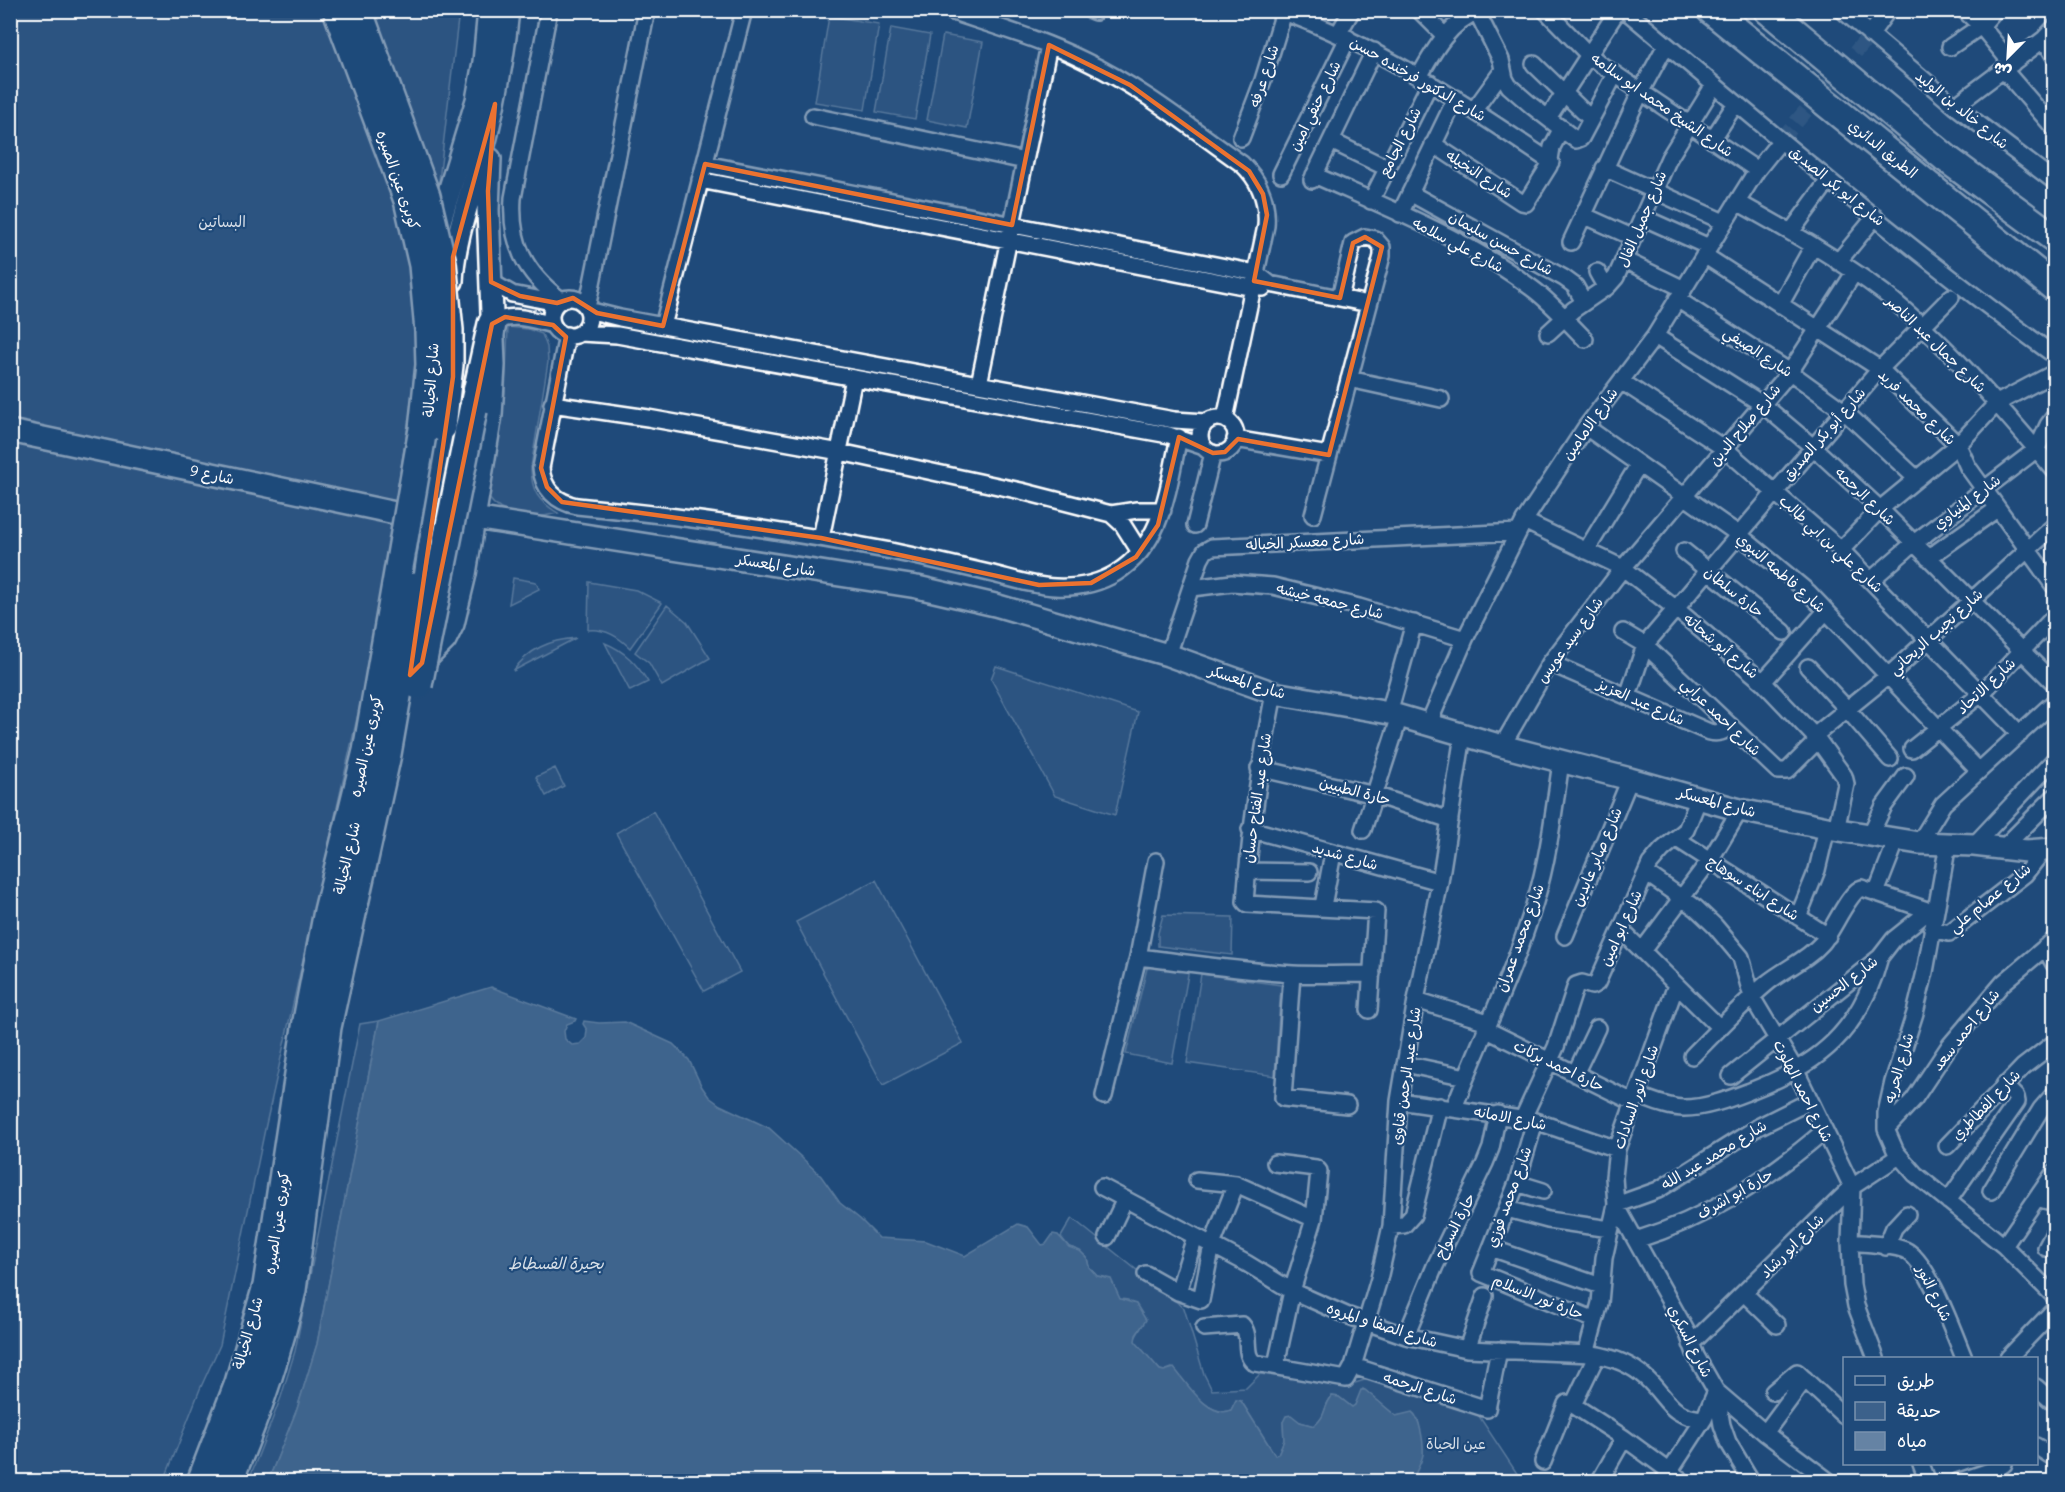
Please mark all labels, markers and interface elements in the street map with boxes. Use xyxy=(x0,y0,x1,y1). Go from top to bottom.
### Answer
north arrow xyxy=(1978,27,2038,87)
street label: شارع الدكتور فرخنده حسن xyxy=(1346,32,1490,126)
street label: شارع عرفه xyxy=(1245,42,1283,110)
street label: شارع الشيخ محمد ابو سلامه xyxy=(1587,48,1737,162)
street label: شارع حنفي امين xyxy=(1284,57,1348,156)
street label: شارع خالد بن الوليد xyxy=(1912,67,2012,153)
street label: شارع الجامع xyxy=(1374,104,1427,181)
street label: الطريق الدائري xyxy=(1844,115,1922,184)
street label: كوبرى عين الصيره xyxy=(372,128,424,232)
street label: شارع ابو بكر الصديق xyxy=(1785,141,1889,231)
street label: شارع النخيله xyxy=(1442,145,1516,203)
street label: شارع جميل الفال xyxy=(1613,168,1671,270)
street label: شارع حسن سليمان xyxy=(1445,206,1557,280)
park label: البساتين xyxy=(198,212,246,231)
street label: شارع علي سلامه xyxy=(1407,213,1507,280)
street label: شارع جمال عبد الناصر xyxy=(1881,290,1990,397)
street label: شارع الصيفي xyxy=(1718,322,1796,384)
street label: شارع الخيالة xyxy=(418,342,444,418)
street label: شارع محمد فريد xyxy=(1874,365,1960,449)
street label: شارع صلاح الدين xyxy=(1705,380,1785,470)
street label: شارع أبو بكر الصديق xyxy=(1778,383,1870,485)
street label: شارع الامامين xyxy=(1558,384,1622,464)
street label: شارع 9 xyxy=(188,461,236,489)
street label: شارع الرحمه xyxy=(1831,462,1899,530)
street label: شارع المنياوي xyxy=(1929,470,2005,535)
street label: شارع علي بن ابي طالب xyxy=(1773,491,1887,599)
street label: شارع معسكر الخياله xyxy=(1245,529,1365,555)
street label: شارع فاطمه النبوي xyxy=(1731,529,1830,618)
street label: شارع المعسكر xyxy=(733,549,817,581)
street label: حارة سلطان xyxy=(1701,562,1768,621)
street label: شارع جمعه خيشه xyxy=(1274,578,1386,624)
street label: شارع نجيب الريحاني xyxy=(1885,584,1989,682)
street label: شارع سيد عويس xyxy=(1532,593,1608,687)
street label: شارع أبو شحاته xyxy=(1679,609,1763,683)
street label: شارع الاتحاد xyxy=(1952,653,2020,719)
street label: شارع المعسكر xyxy=(1204,660,1288,704)
street label: شارع عبد العزيز xyxy=(1592,673,1688,730)
street label: شارع احمد عرابي xyxy=(1675,674,1765,762)
street label: كوبرى عين الصيره xyxy=(345,693,387,799)
street label: شارع عبد الفتاح حسان xyxy=(1238,732,1276,864)
street label: حارة الطبيين xyxy=(1318,772,1393,809)
street label: شارع المعسكر xyxy=(1674,781,1758,822)
street label: شارع صابر عابدين xyxy=(1567,804,1627,910)
street label: شارع الخيالة xyxy=(329,820,365,896)
street label: شارع شديد xyxy=(1310,837,1380,875)
street label: شارع ابناء سوهاج xyxy=(1703,851,1803,925)
street label: شارع عصام علي xyxy=(1945,859,2037,940)
street label: شارع محمد عمران xyxy=(1491,881,1549,995)
street label: شارع ابو امين xyxy=(1595,887,1647,969)
street label: شارع الحسين xyxy=(1806,951,1882,1017)
street label: شارع احمد سعد xyxy=(1928,985,2004,1075)
street label: شارع عبد الرحمن قناوى xyxy=(1386,1006,1426,1146)
street label: شارع الحريه xyxy=(1879,1030,1919,1106)
street label: حارة احمد بركات xyxy=(1511,1035,1608,1096)
street label: شارع احمد الهلوت xyxy=(1769,1036,1837,1146)
street label: شارع انور السادات xyxy=(1609,1042,1663,1152)
street label: شارع الفطاطري xyxy=(1947,1065,2026,1145)
street label: شارع الامانه xyxy=(1472,1101,1548,1135)
street label: شارع محمد عبد الله xyxy=(1657,1115,1771,1195)
street label: شارع محمد فوزي xyxy=(1481,1144,1537,1251)
street label: حارة ابو اشرف xyxy=(1693,1164,1776,1223)
street label: كوبرى عين الصيره xyxy=(260,1170,294,1276)
street label: حارة السواح xyxy=(1430,1190,1480,1262)
street label: شارع ابو رشاد xyxy=(1756,1210,1828,1282)
water label: بحيرة الفسطاط xyxy=(508,1253,604,1274)
street label: شارع النور xyxy=(1911,1260,1956,1325)
street label: حارة نور الاسلام xyxy=(1489,1270,1586,1325)
street label: شارع الخيالة xyxy=(228,1294,268,1372)
street label: شارع الصفا و المروه xyxy=(1324,1298,1440,1352)
street label: شارع السكري xyxy=(1662,1301,1717,1381)
legend xyxy=(1843,1357,2038,1465)
street label: شارع الرحمه xyxy=(1381,1367,1459,1409)
text: طريق xyxy=(1897,1369,1935,1392)
text: حديقة xyxy=(1897,1399,1941,1422)
text: مياه xyxy=(1897,1429,1927,1452)
park label: عين الحياة xyxy=(1426,1434,1486,1453)

